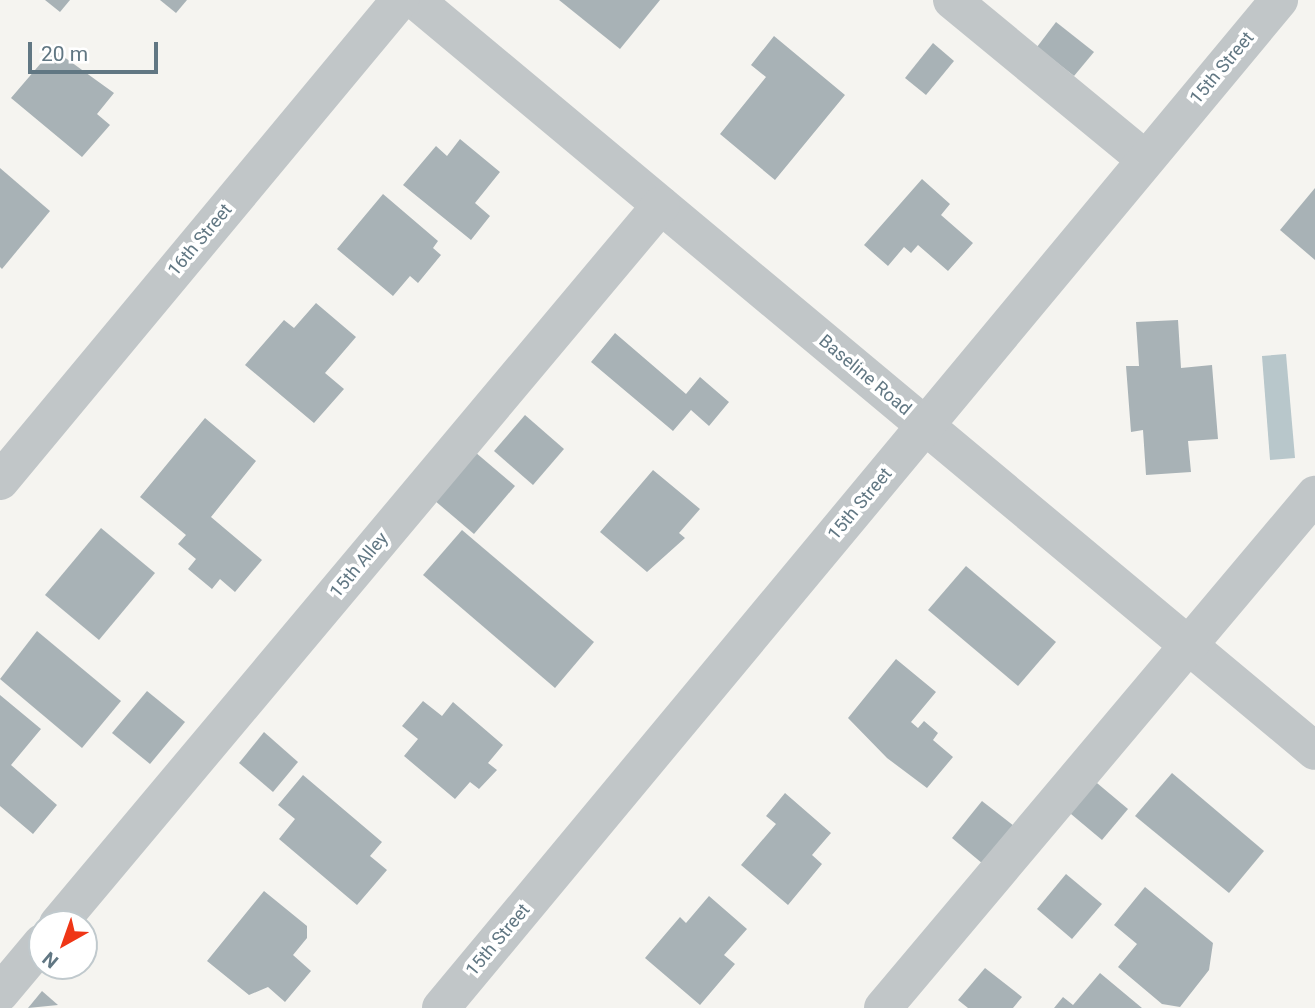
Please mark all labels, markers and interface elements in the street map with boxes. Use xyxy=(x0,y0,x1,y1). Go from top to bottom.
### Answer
street label: 15th Street xyxy=(1185,27,1259,109)
scale bar xyxy=(32,28,161,72)
text: 20 m xyxy=(41,42,88,66)
street label: 16th Street xyxy=(163,199,237,281)
street label: Baseline Road xyxy=(814,330,916,420)
street label: 15th Street xyxy=(823,463,897,545)
street label: 15th Alley xyxy=(325,528,393,602)
street label: 15th Street xyxy=(461,899,535,981)
north arrow xyxy=(28,910,98,980)
text: N xyxy=(38,947,63,973)

